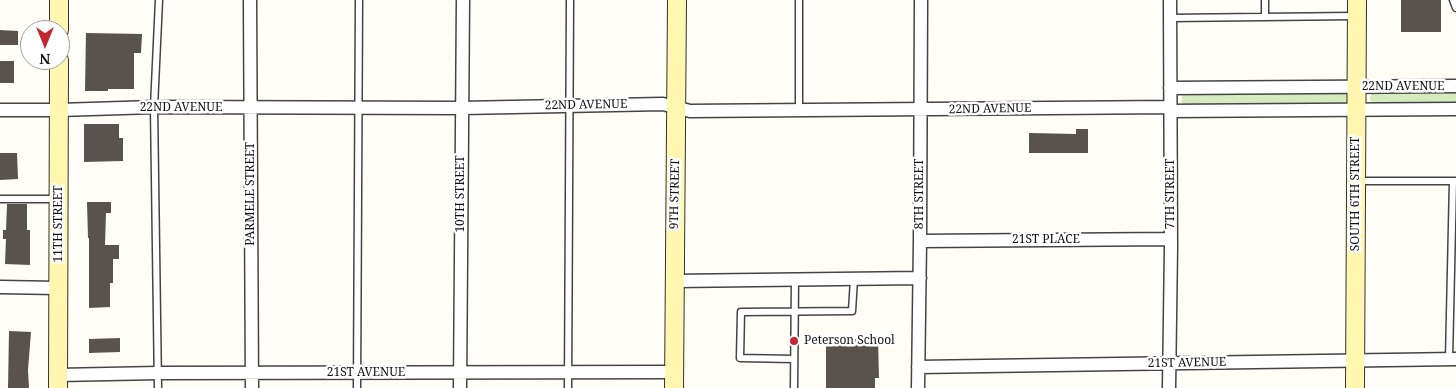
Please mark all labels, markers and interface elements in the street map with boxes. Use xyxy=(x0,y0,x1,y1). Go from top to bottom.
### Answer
north arrow xyxy=(20,20,70,70)
text: N xyxy=(39,50,51,69)
street label: 22ND AVENUE xyxy=(1362,80,1444,94)
street label: 22ND AVENUE xyxy=(545,97,627,113)
street label: 22ND AVENUE xyxy=(140,101,222,115)
street label: 22ND AVENUE xyxy=(949,101,1031,117)
street label: SOUTH 6TH STREET xyxy=(1349,137,1363,251)
street label: PARMELE STREET xyxy=(244,142,258,246)
street label: 10TH STREET xyxy=(454,155,468,233)
street label: 9TH STREET xyxy=(667,159,683,229)
street label: 8TH STREET xyxy=(913,159,927,229)
street label: 7TH STREET xyxy=(1164,159,1178,229)
street label: 11TH STREET xyxy=(52,185,66,263)
street label: 21ST PLACE xyxy=(1012,233,1080,247)
place label: Peterson School xyxy=(804,334,895,348)
marker: Peterson School xyxy=(788,335,800,347)
street label: 21ST AVENUE xyxy=(1148,355,1226,371)
street label: 21ST AVENUE xyxy=(327,366,405,380)

